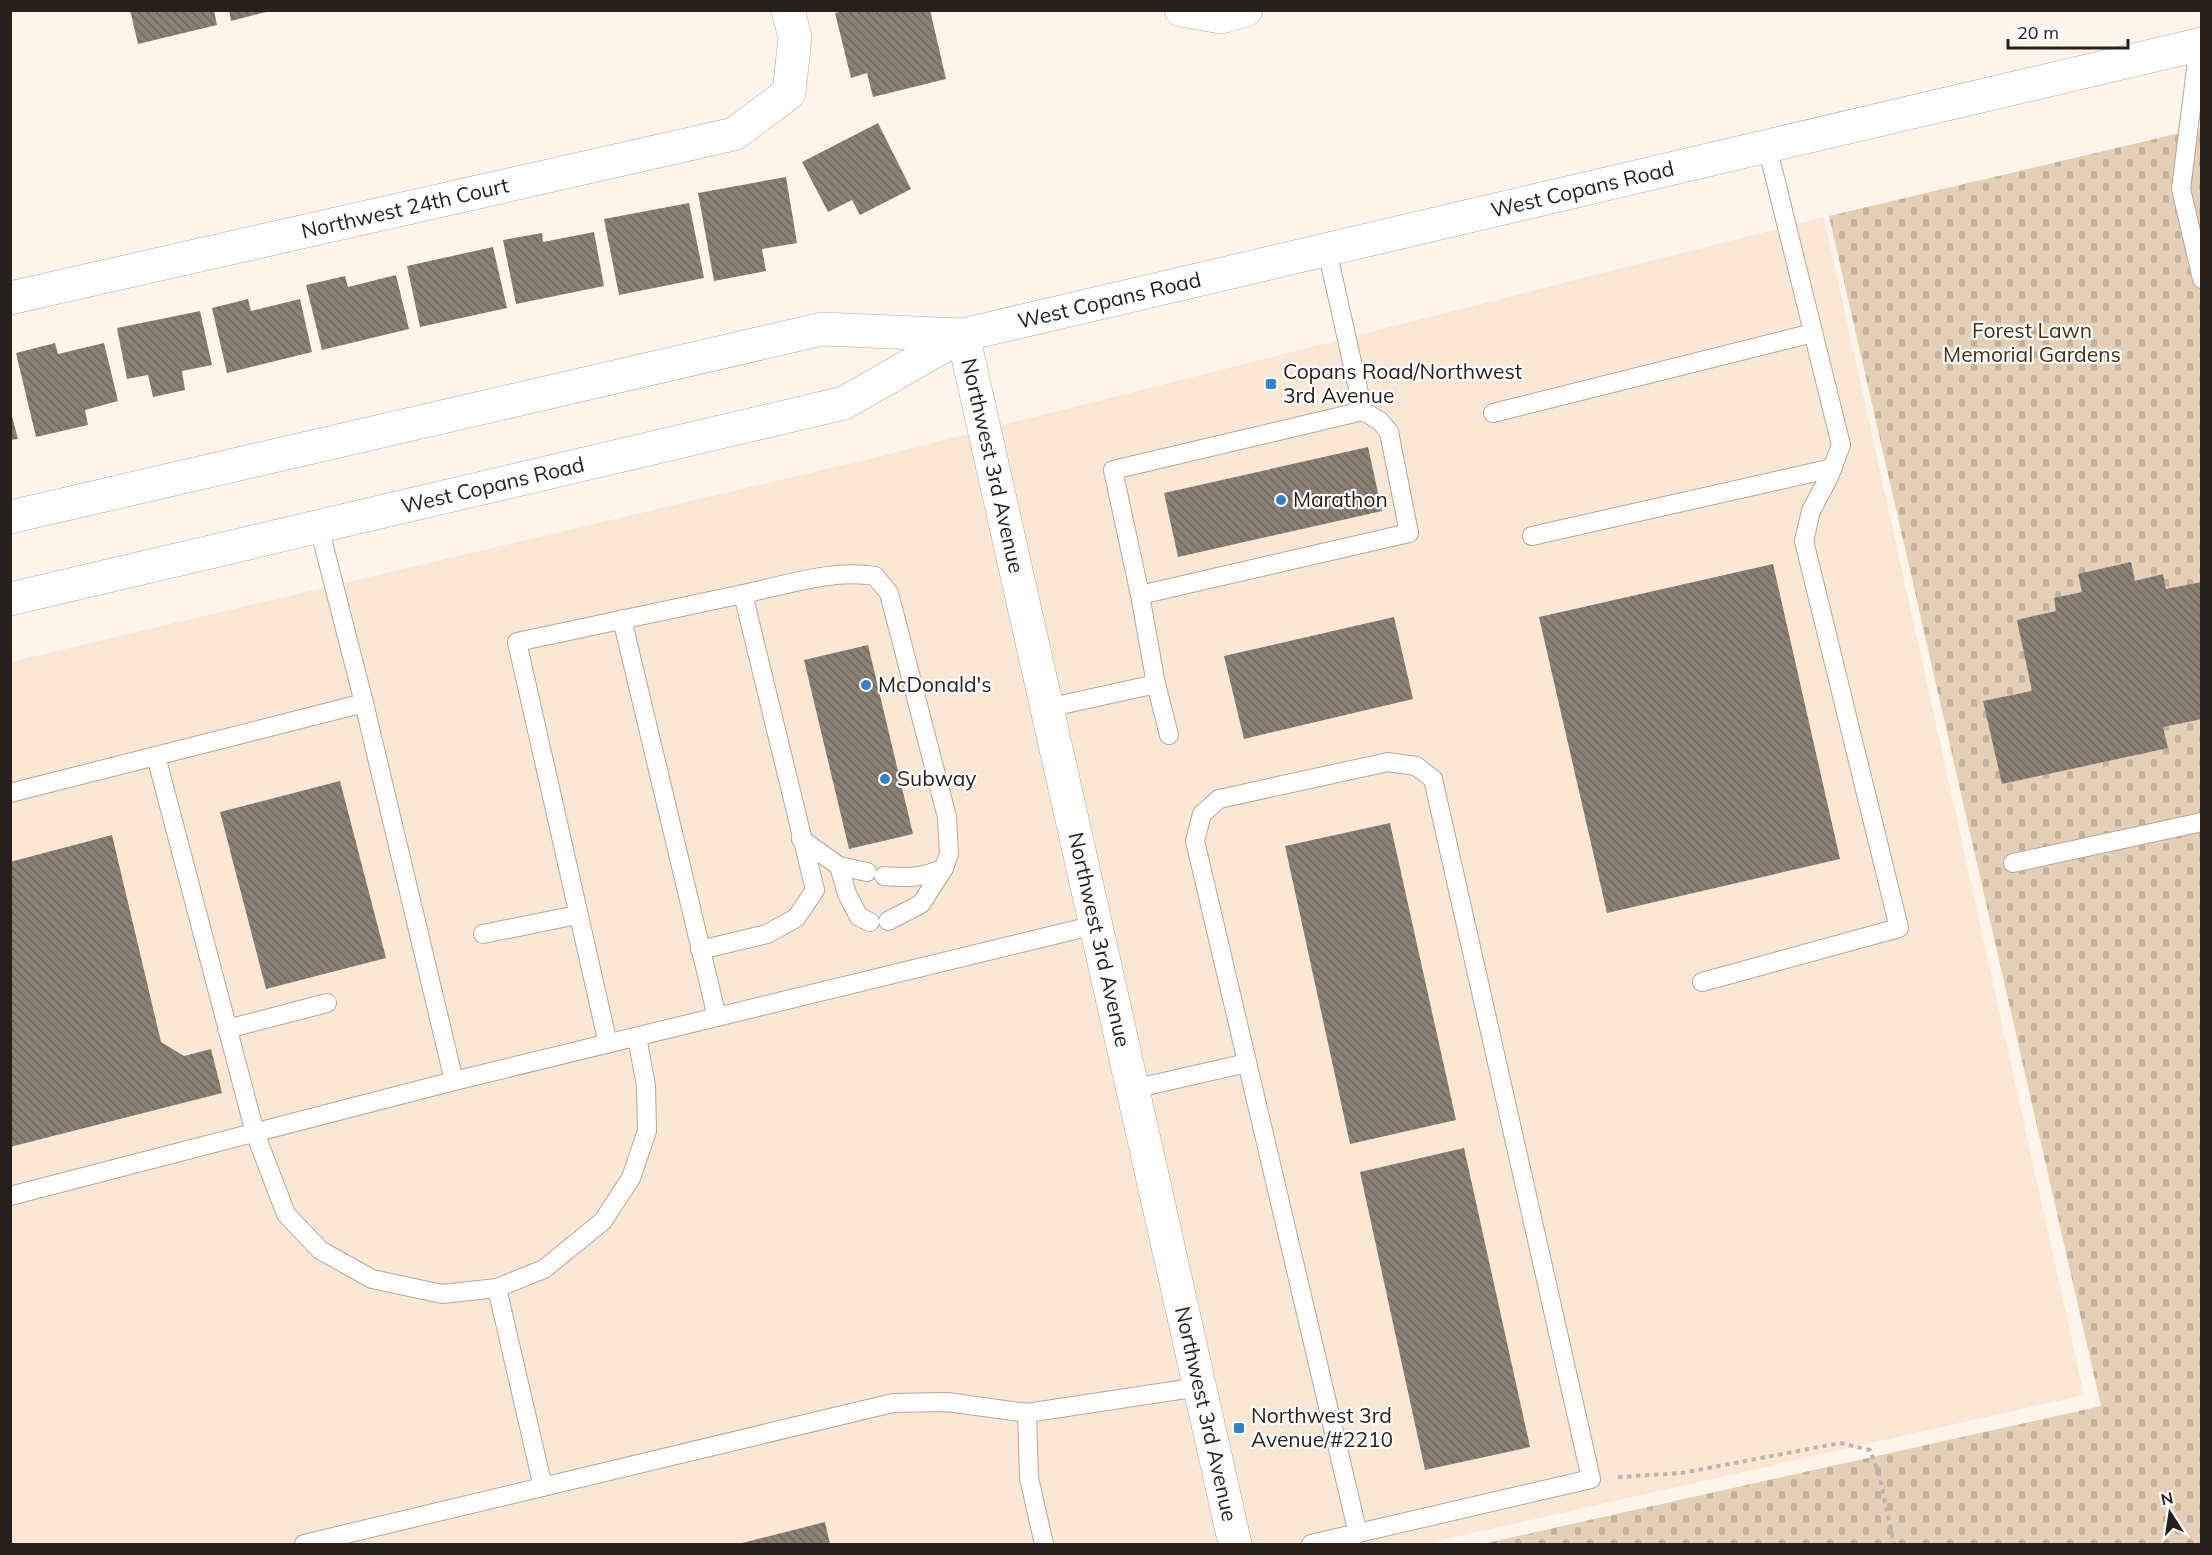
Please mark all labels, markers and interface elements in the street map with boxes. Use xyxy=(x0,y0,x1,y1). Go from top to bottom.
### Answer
scale bar xyxy=(2008,12,2128,50)
text: 20 m xyxy=(2017,21,2059,44)
street label: West Copans Road xyxy=(1488,154,1676,223)
street label: Northwest 24th Court xyxy=(299,171,511,244)
street label: West Copans Road xyxy=(1015,266,1203,334)
park label: Forest Lawn Memorial Gardens xyxy=(1943,317,2121,367)
street label: Northwest 3rd Avenue xyxy=(957,356,1030,575)
place label: Copans Road/Northwest 3rd Avenue xyxy=(1283,358,1522,408)
marker: Copans Road/Northwest 3rd Avenue xyxy=(1264,377,1278,391)
street label: West Copans Road xyxy=(398,450,587,519)
place label: Marathon xyxy=(1293,486,1388,512)
marker: Marathon xyxy=(1274,493,1288,507)
place label: McDonald's xyxy=(878,671,992,697)
marker: McDonald's xyxy=(859,678,873,692)
place label: Subway xyxy=(897,765,976,791)
marker: Subway xyxy=(878,772,892,786)
street label: Northwest 3rd Avenue xyxy=(1063,830,1137,1050)
street label: Northwest 3rd Avenue xyxy=(1170,1304,1244,1524)
place label: Northwest 3rd Avenue/#2210 xyxy=(1251,1402,1393,1452)
marker: Northwest 3rd Avenue/#2210 xyxy=(1232,1421,1246,1435)
north arrow xyxy=(2140,1483,2200,1543)
text: N xyxy=(2159,1487,2175,1509)

